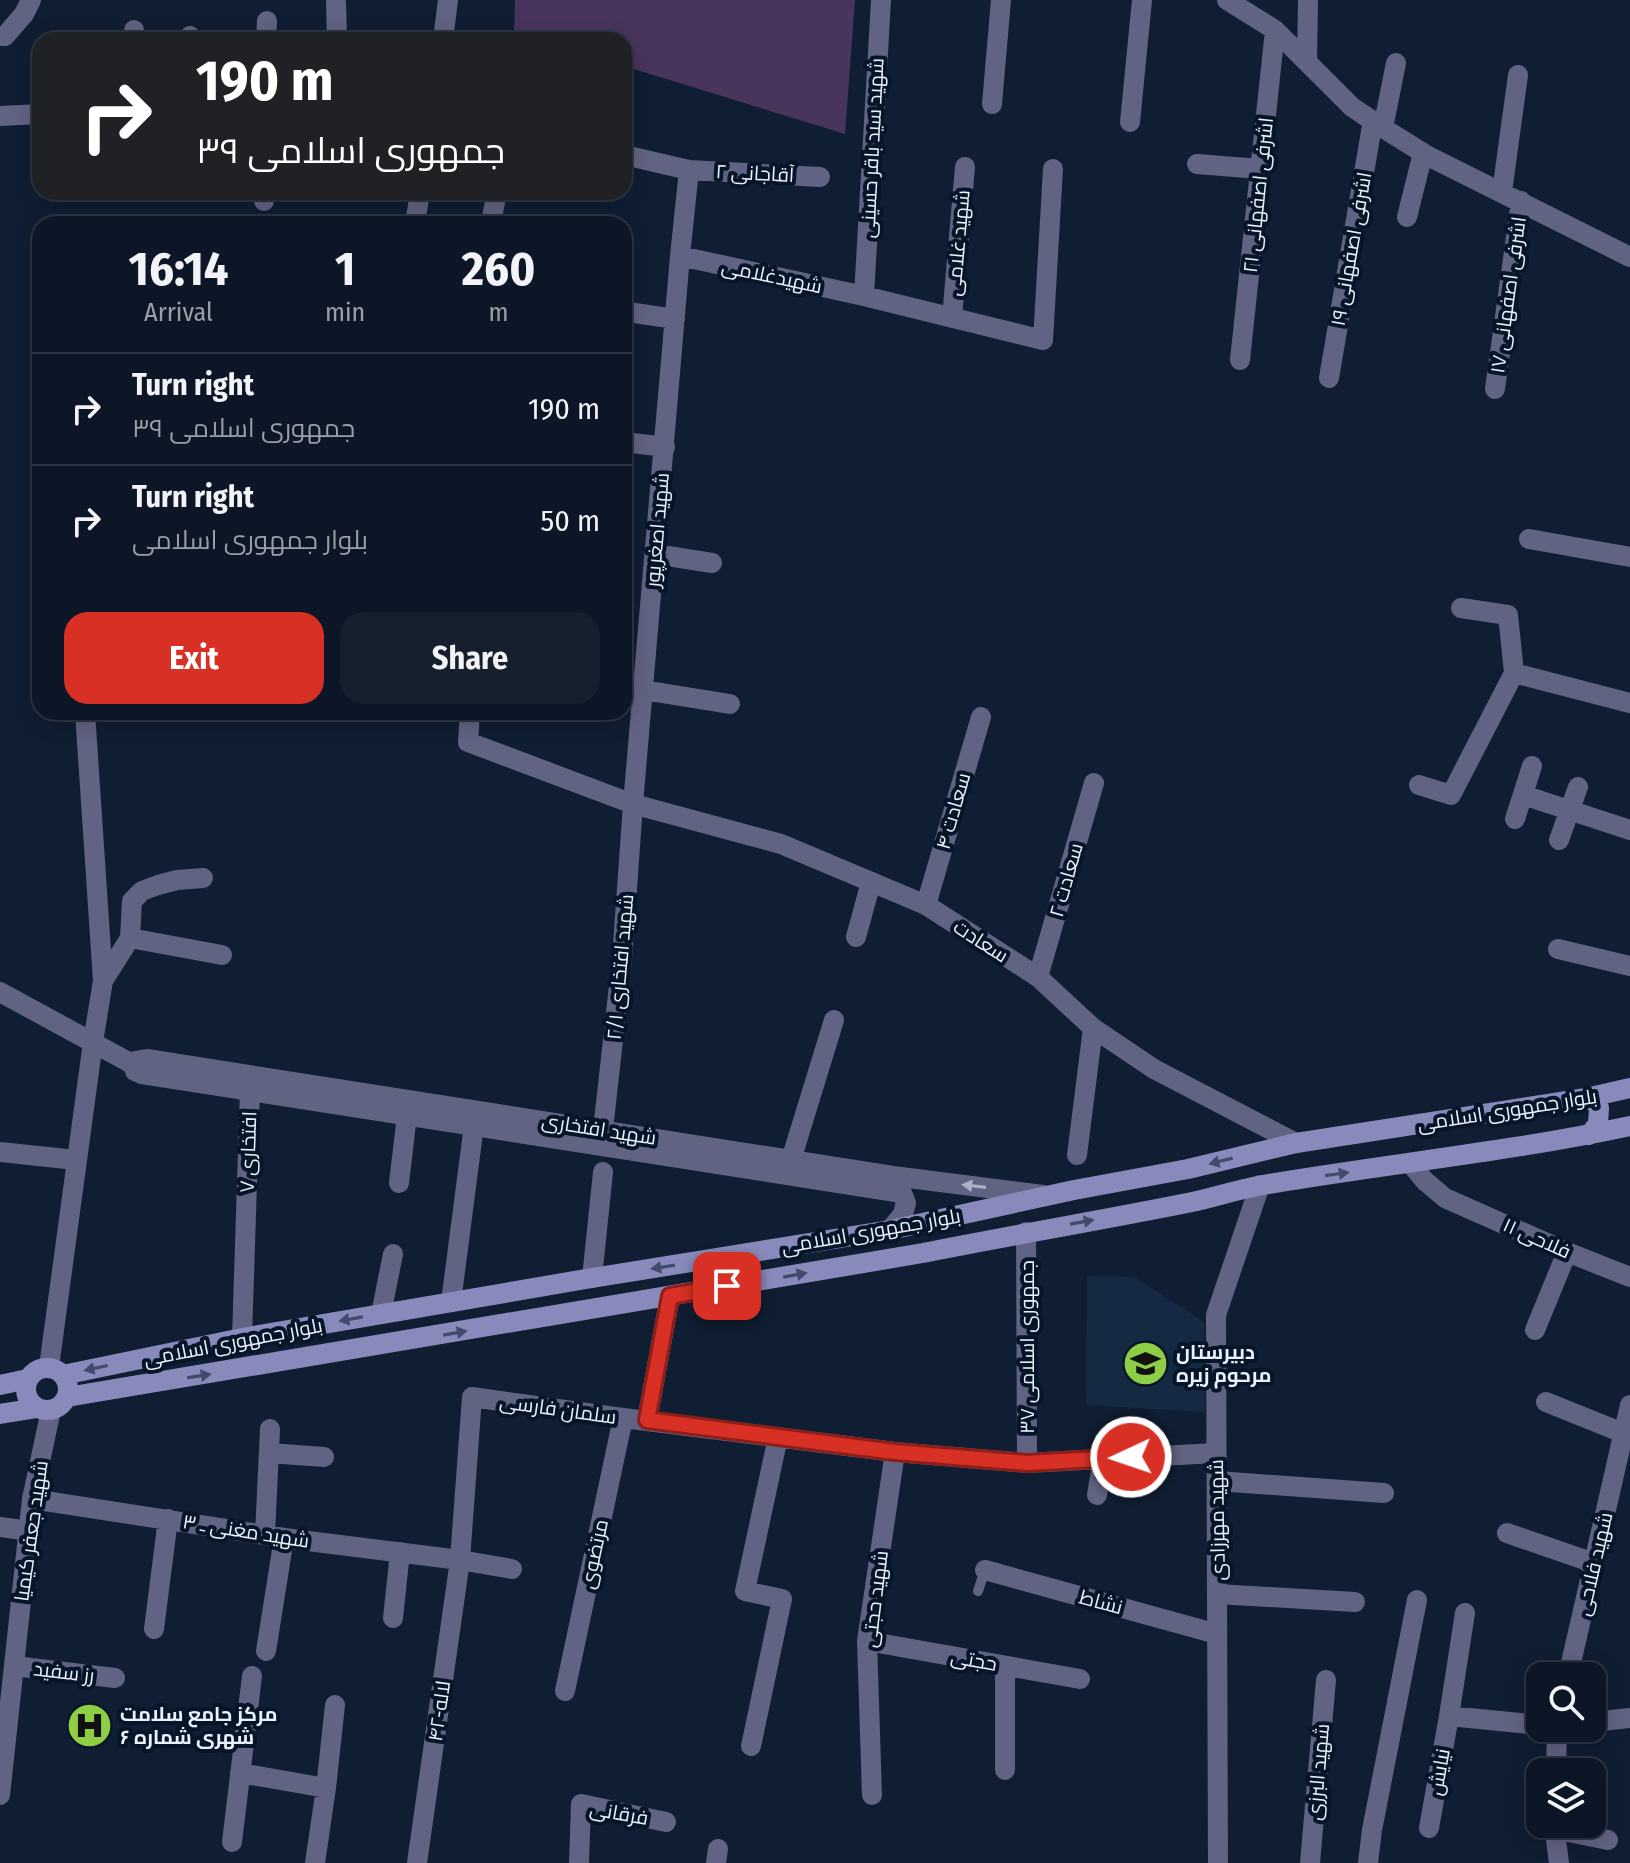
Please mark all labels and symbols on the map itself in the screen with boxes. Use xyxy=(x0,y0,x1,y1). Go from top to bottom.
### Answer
street label: شهید سید باقر حسینی xyxy=(855,57,890,239)
street label: اشرفی اصفهانی ۲۱ xyxy=(1238,116,1279,274)
street label: آقاجانی ۲ xyxy=(715,159,796,188)
street label: اشرفی اصفهانی ۱۹ xyxy=(1326,170,1377,328)
street label: شهید غلامی xyxy=(941,189,976,297)
street label: اشرفی اصفهانی ۱۷ xyxy=(1485,215,1532,375)
street label: شهیدغلامی xyxy=(719,254,824,299)
street label: شهید اصغرپور xyxy=(640,472,675,590)
street label: سعادت ۴ xyxy=(931,770,975,852)
street label: سعادت ۲ xyxy=(1044,840,1088,920)
street label: شهید افتخاری ۲/۱ xyxy=(602,893,639,1041)
street label: سعادت xyxy=(949,914,1013,968)
street label: بلوار جمهوری اسلامی xyxy=(1415,1084,1599,1137)
street label: شهید افتخاری xyxy=(540,1108,658,1151)
street label: افتخاری ۷ xyxy=(235,1111,262,1193)
one-way arrow xyxy=(1208,1156,1233,1168)
one-way arrow xyxy=(1325,1167,1350,1180)
one-way arrow xyxy=(961,1179,986,1192)
street label: بلوار جمهوری اسلامی xyxy=(780,1203,963,1260)
street label: فلاحی ۱۱ xyxy=(1499,1213,1575,1264)
one-way arrow xyxy=(1070,1215,1095,1228)
pin xyxy=(693,1252,761,1320)
street label: جمهوری اسلامی ۳۷ xyxy=(1015,1260,1040,1434)
one-way arrow xyxy=(650,1261,675,1274)
one-way arrow xyxy=(782,1268,807,1280)
street label: بلوار جمهوری اسلامی xyxy=(142,1313,325,1372)
one-way arrow xyxy=(338,1314,363,1326)
one-way arrow xyxy=(443,1326,468,1338)
school or university icon: دبیرستان مرحوم زیره xyxy=(1121,1339,1169,1387)
place label: دبیرستان مرحوم زیره xyxy=(1176,1340,1271,1389)
one-way arrow xyxy=(83,1362,108,1375)
one-way arrow xyxy=(187,1369,212,1381)
street label: سلمان فارسی xyxy=(498,1389,618,1430)
position arrow xyxy=(1089,1415,1173,1499)
street label: شهید جعفر کیمیا xyxy=(9,1459,54,1603)
street label: شهید مهرزادی xyxy=(1204,1459,1231,1581)
street label: شهید مغنی ـ ۳ xyxy=(181,1509,311,1554)
street label: شهید فلاحی xyxy=(1570,1510,1619,1618)
street label: مرتضوی xyxy=(575,1517,614,1591)
street label: شهید حجتی xyxy=(857,1549,894,1649)
street label: نشاط xyxy=(1077,1585,1125,1619)
street label: حجتی xyxy=(949,1644,999,1677)
street label: رز سفید xyxy=(32,1656,96,1688)
street label: لاله-۴۲ xyxy=(423,1679,455,1743)
hospital icon: مرکز جامع سلامت شهری شماره ۶ xyxy=(65,1702,113,1750)
place label: مرکز جامع سلامت شهری شماره ۶ xyxy=(120,1702,277,1750)
street label: شهید البرزی xyxy=(1302,1723,1335,1821)
street label: نیایش xyxy=(1423,1747,1456,1798)
street label: فرقانی xyxy=(588,1796,650,1831)

